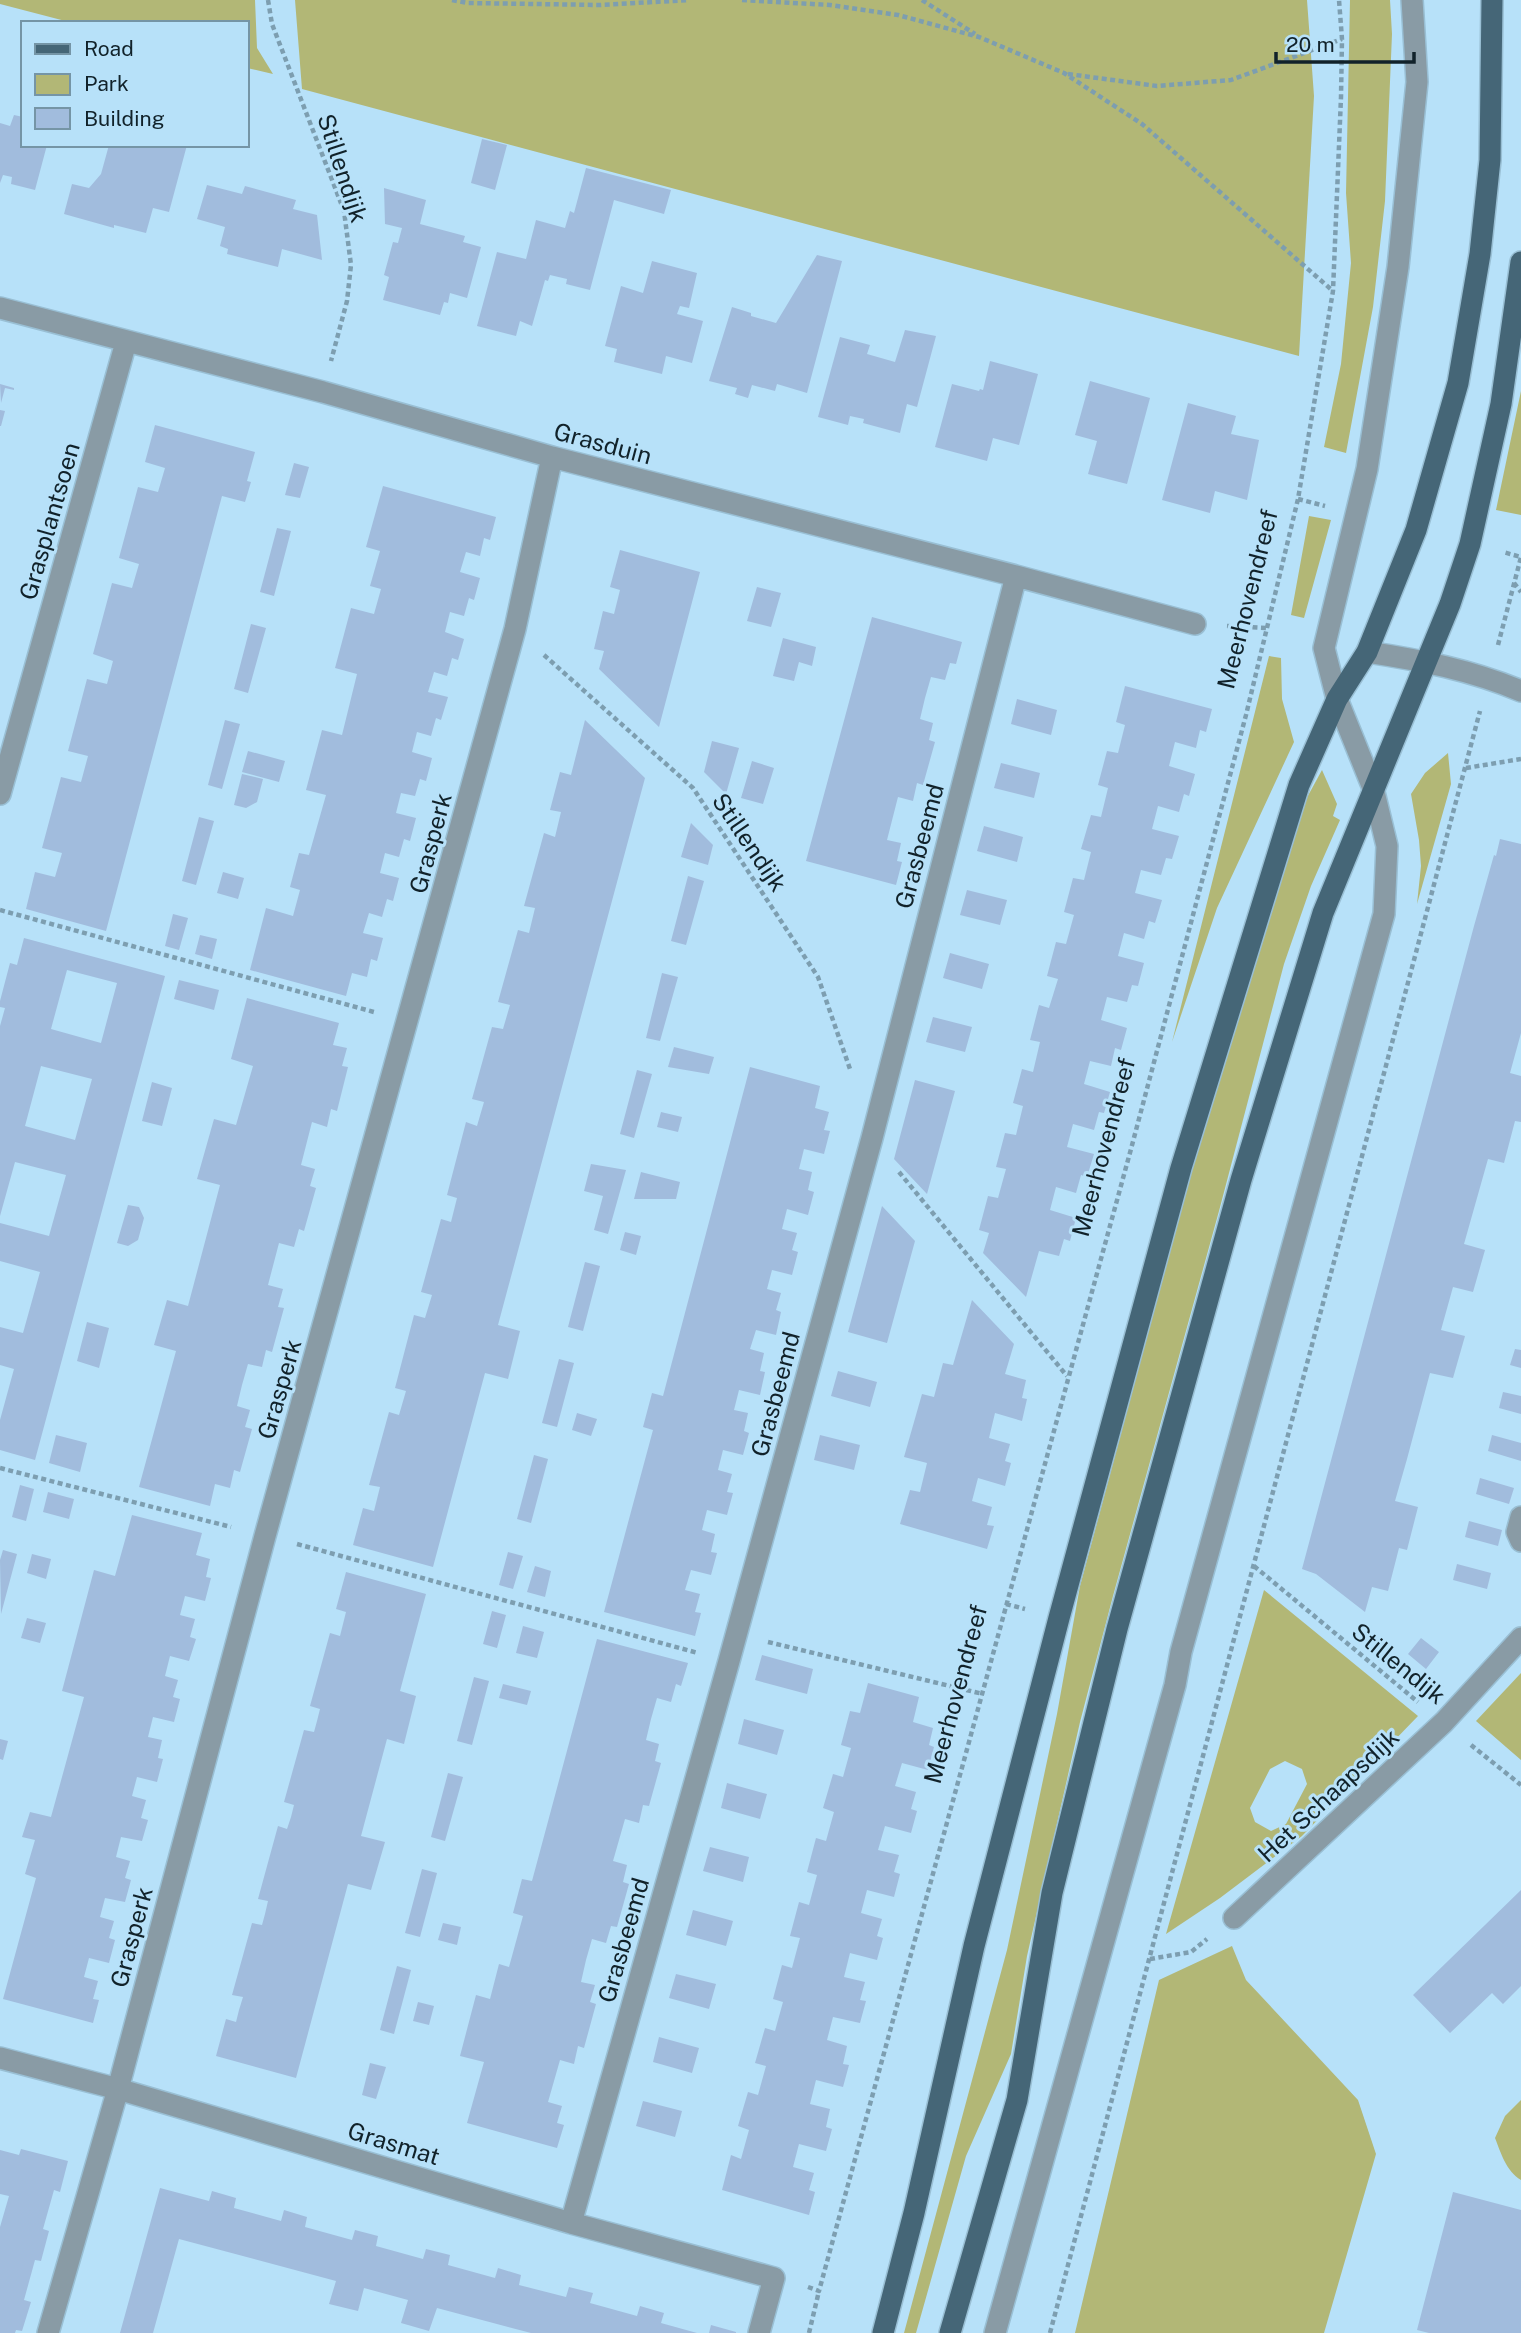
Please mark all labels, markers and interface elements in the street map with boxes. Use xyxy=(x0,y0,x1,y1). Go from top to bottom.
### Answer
legend xyxy=(21,21,248,147)
scale bar xyxy=(1276,21,1414,65)
text: 20 m xyxy=(1286,32,1335,57)
text: Road xyxy=(84,36,134,61)
text: Park xyxy=(84,71,129,96)
text: Building xyxy=(84,106,165,131)
street label: Stillendijk xyxy=(312,110,374,226)
street label: Grasduin xyxy=(551,417,655,469)
street label: Grasplantsoen xyxy=(13,439,85,603)
street label: Meerhovendreef xyxy=(1211,506,1283,692)
street label: Grasbeemd xyxy=(889,780,949,912)
street label: Stillendijk xyxy=(707,788,793,896)
street label: Grasperk xyxy=(403,790,457,896)
street label: Meerhovendreef xyxy=(1066,1054,1140,1240)
street label: Grasbeemd xyxy=(745,1328,805,1460)
street label: Grasperk xyxy=(251,1336,307,1442)
street label: Meerhovendreef xyxy=(918,1601,992,1787)
street label: Stillendijk xyxy=(1347,1617,1451,1709)
street label: Het Schaapsdijk xyxy=(1252,1723,1404,1867)
street label: Grasbeemd xyxy=(592,1874,654,2006)
street label: Grasperk xyxy=(104,1884,158,1990)
street label: Grasmat xyxy=(345,2116,443,2170)

